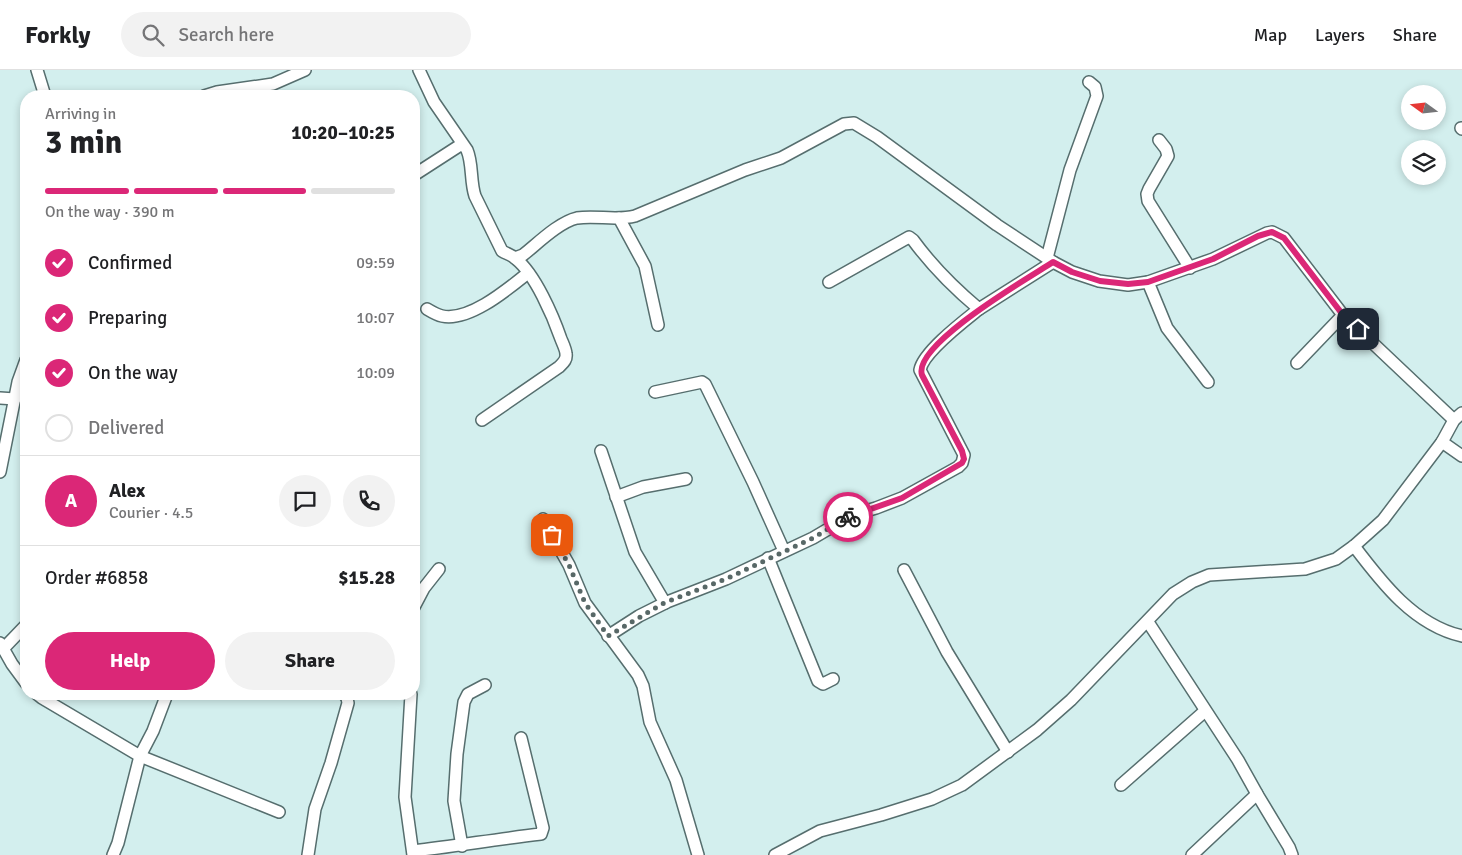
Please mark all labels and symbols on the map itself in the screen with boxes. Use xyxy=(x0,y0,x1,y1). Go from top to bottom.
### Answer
north arrow xyxy=(1401,85,1446,130)
pin xyxy=(1337,308,1379,350)
courier xyxy=(823,492,873,542)
pin xyxy=(531,514,573,556)

